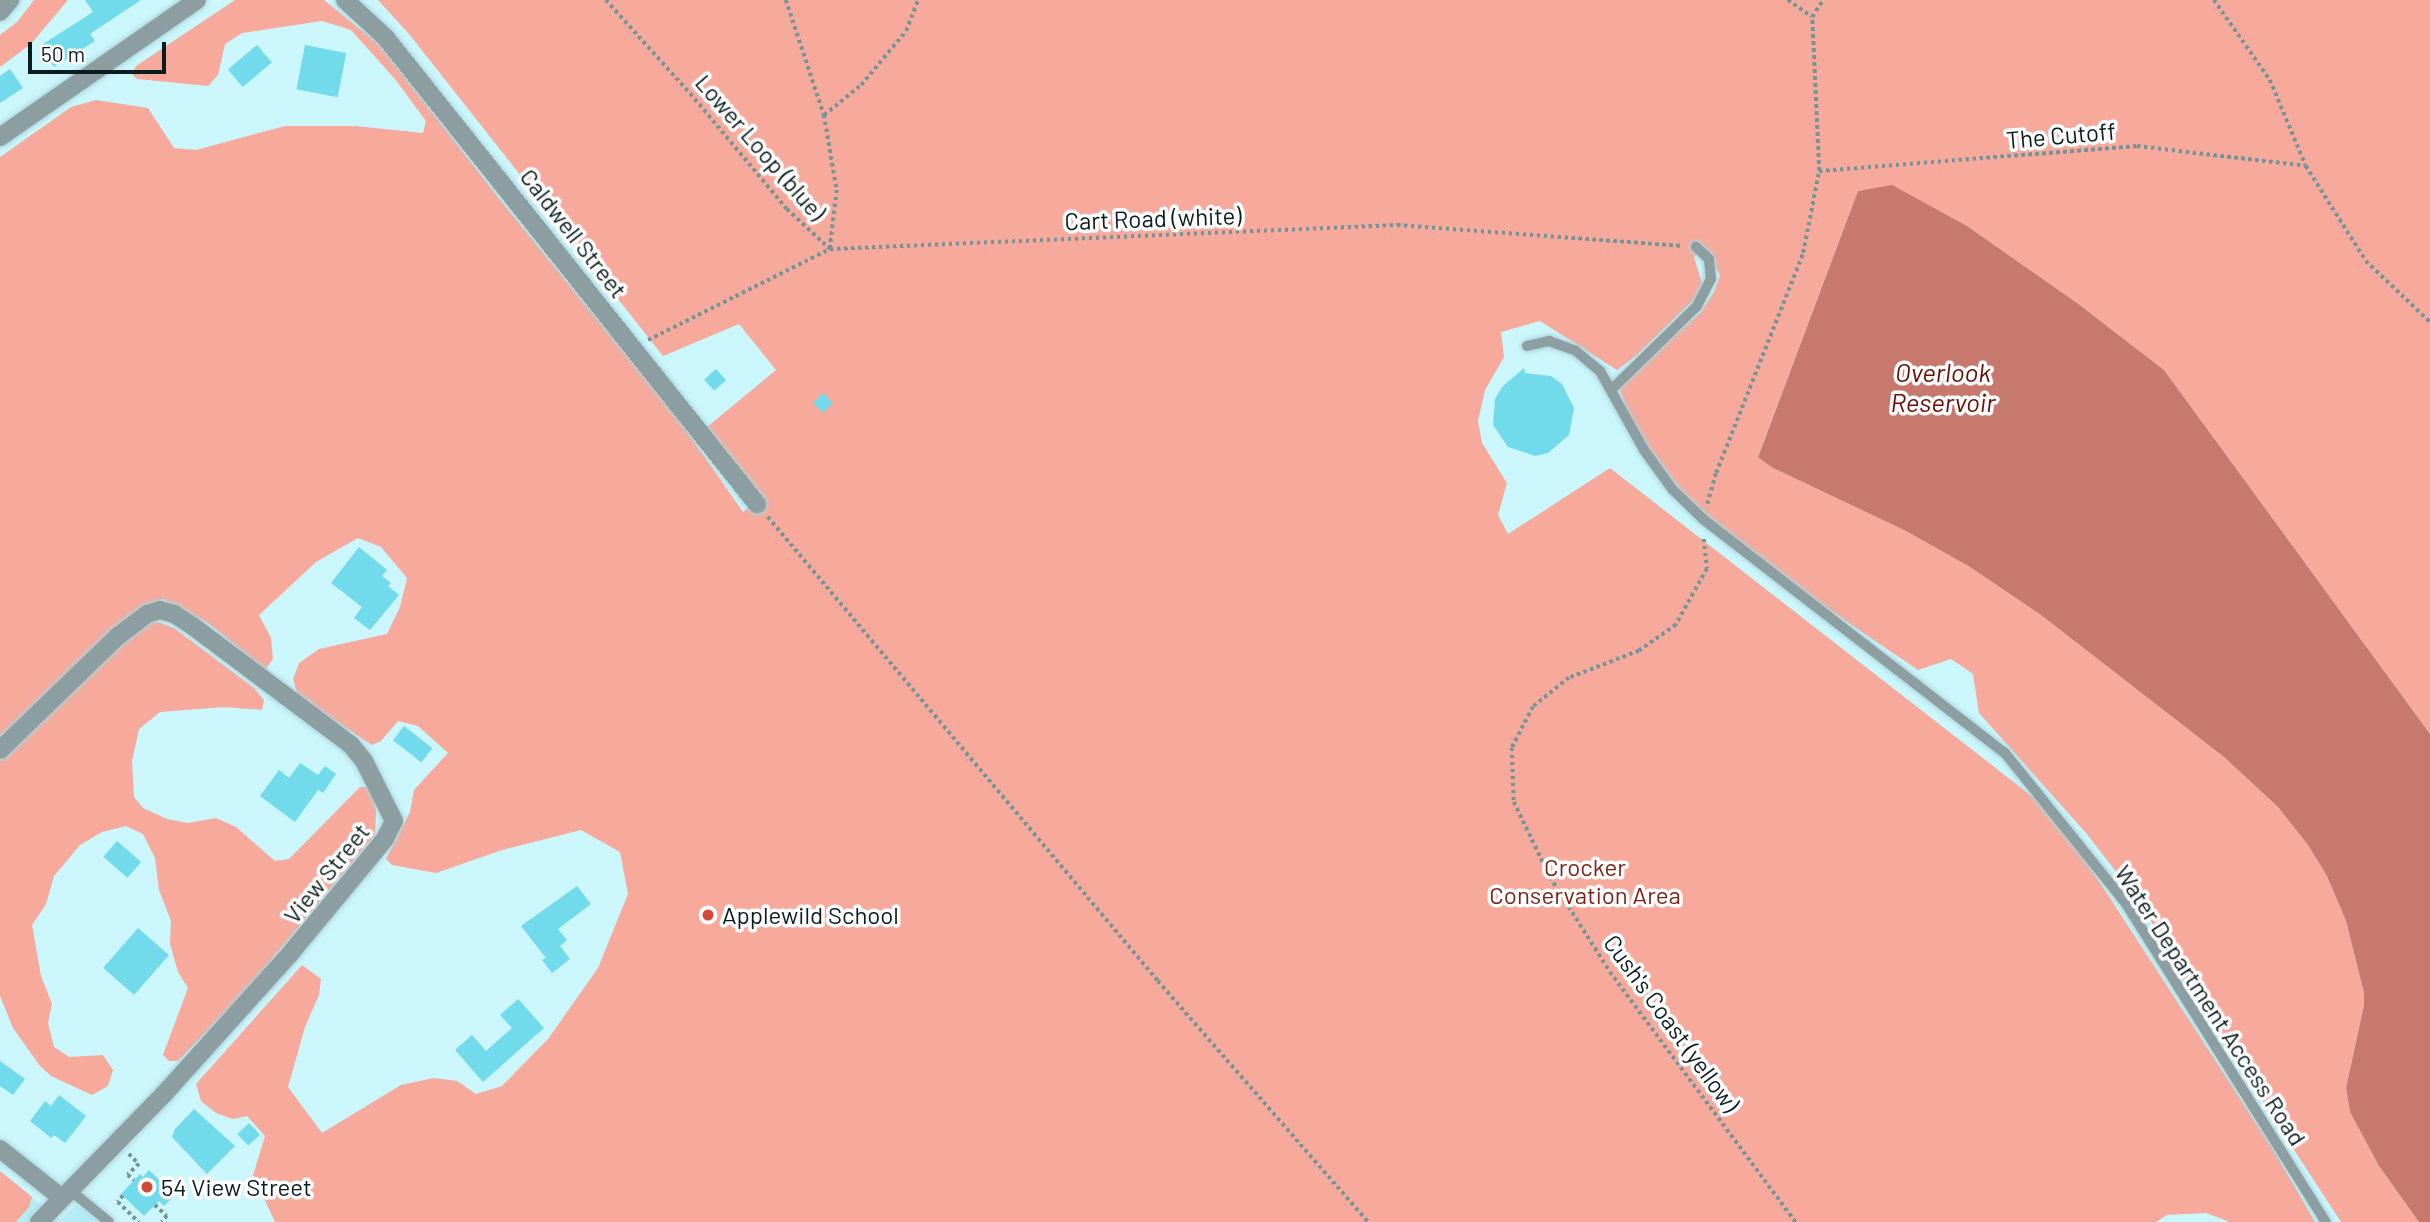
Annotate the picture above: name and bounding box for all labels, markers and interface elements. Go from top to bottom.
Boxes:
scale bar [32,28,170,72]
text: 50 m [41,41,85,66]
street label: Lower Loop (blue) [690,68,832,226]
street label: The Cutoff [2005,116,2117,154]
street label: Caldwell Street [515,163,633,303]
street label: Cart Road (white) [1064,201,1242,235]
water label: Overlook Reservoir [1891,356,1995,418]
street label: View Street [277,817,375,929]
park label: Crocker Conservation Area [1489,853,1681,909]
street label: Water Department Access Road [2109,859,2313,1151]
place label: Applewild School [722,901,899,929]
marker: Applewild School [700,907,716,923]
street label: Cush's Coast (yellow) [1598,929,1746,1117]
place label: 54 View Street [161,1173,312,1201]
marker: 54 View Street [139,1179,155,1195]

